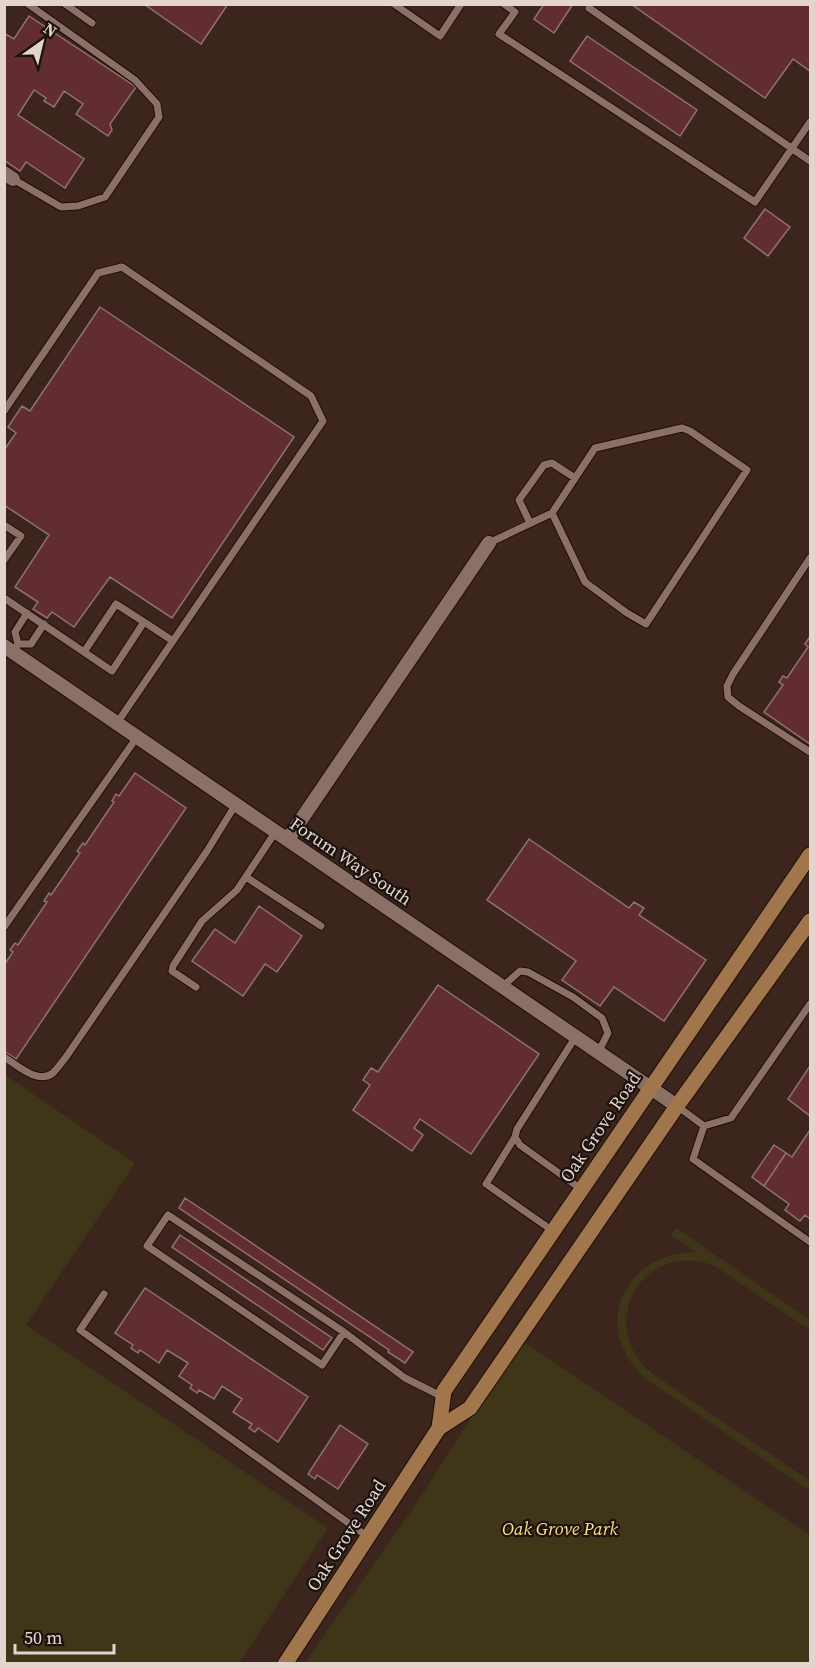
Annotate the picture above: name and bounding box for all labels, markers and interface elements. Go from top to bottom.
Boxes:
north arrow [12,12,72,72]
text: N [39,17,62,42]
street label: Forum Way South [285,811,417,911]
street label: Oak Grove Road [554,1067,646,1187]
street label: Oak Grove Road [301,1474,391,1596]
park label: Oak Grove Park [502,1516,619,1541]
scale bar [15,1617,114,1655]
text: 50 m [24,1625,62,1650]

